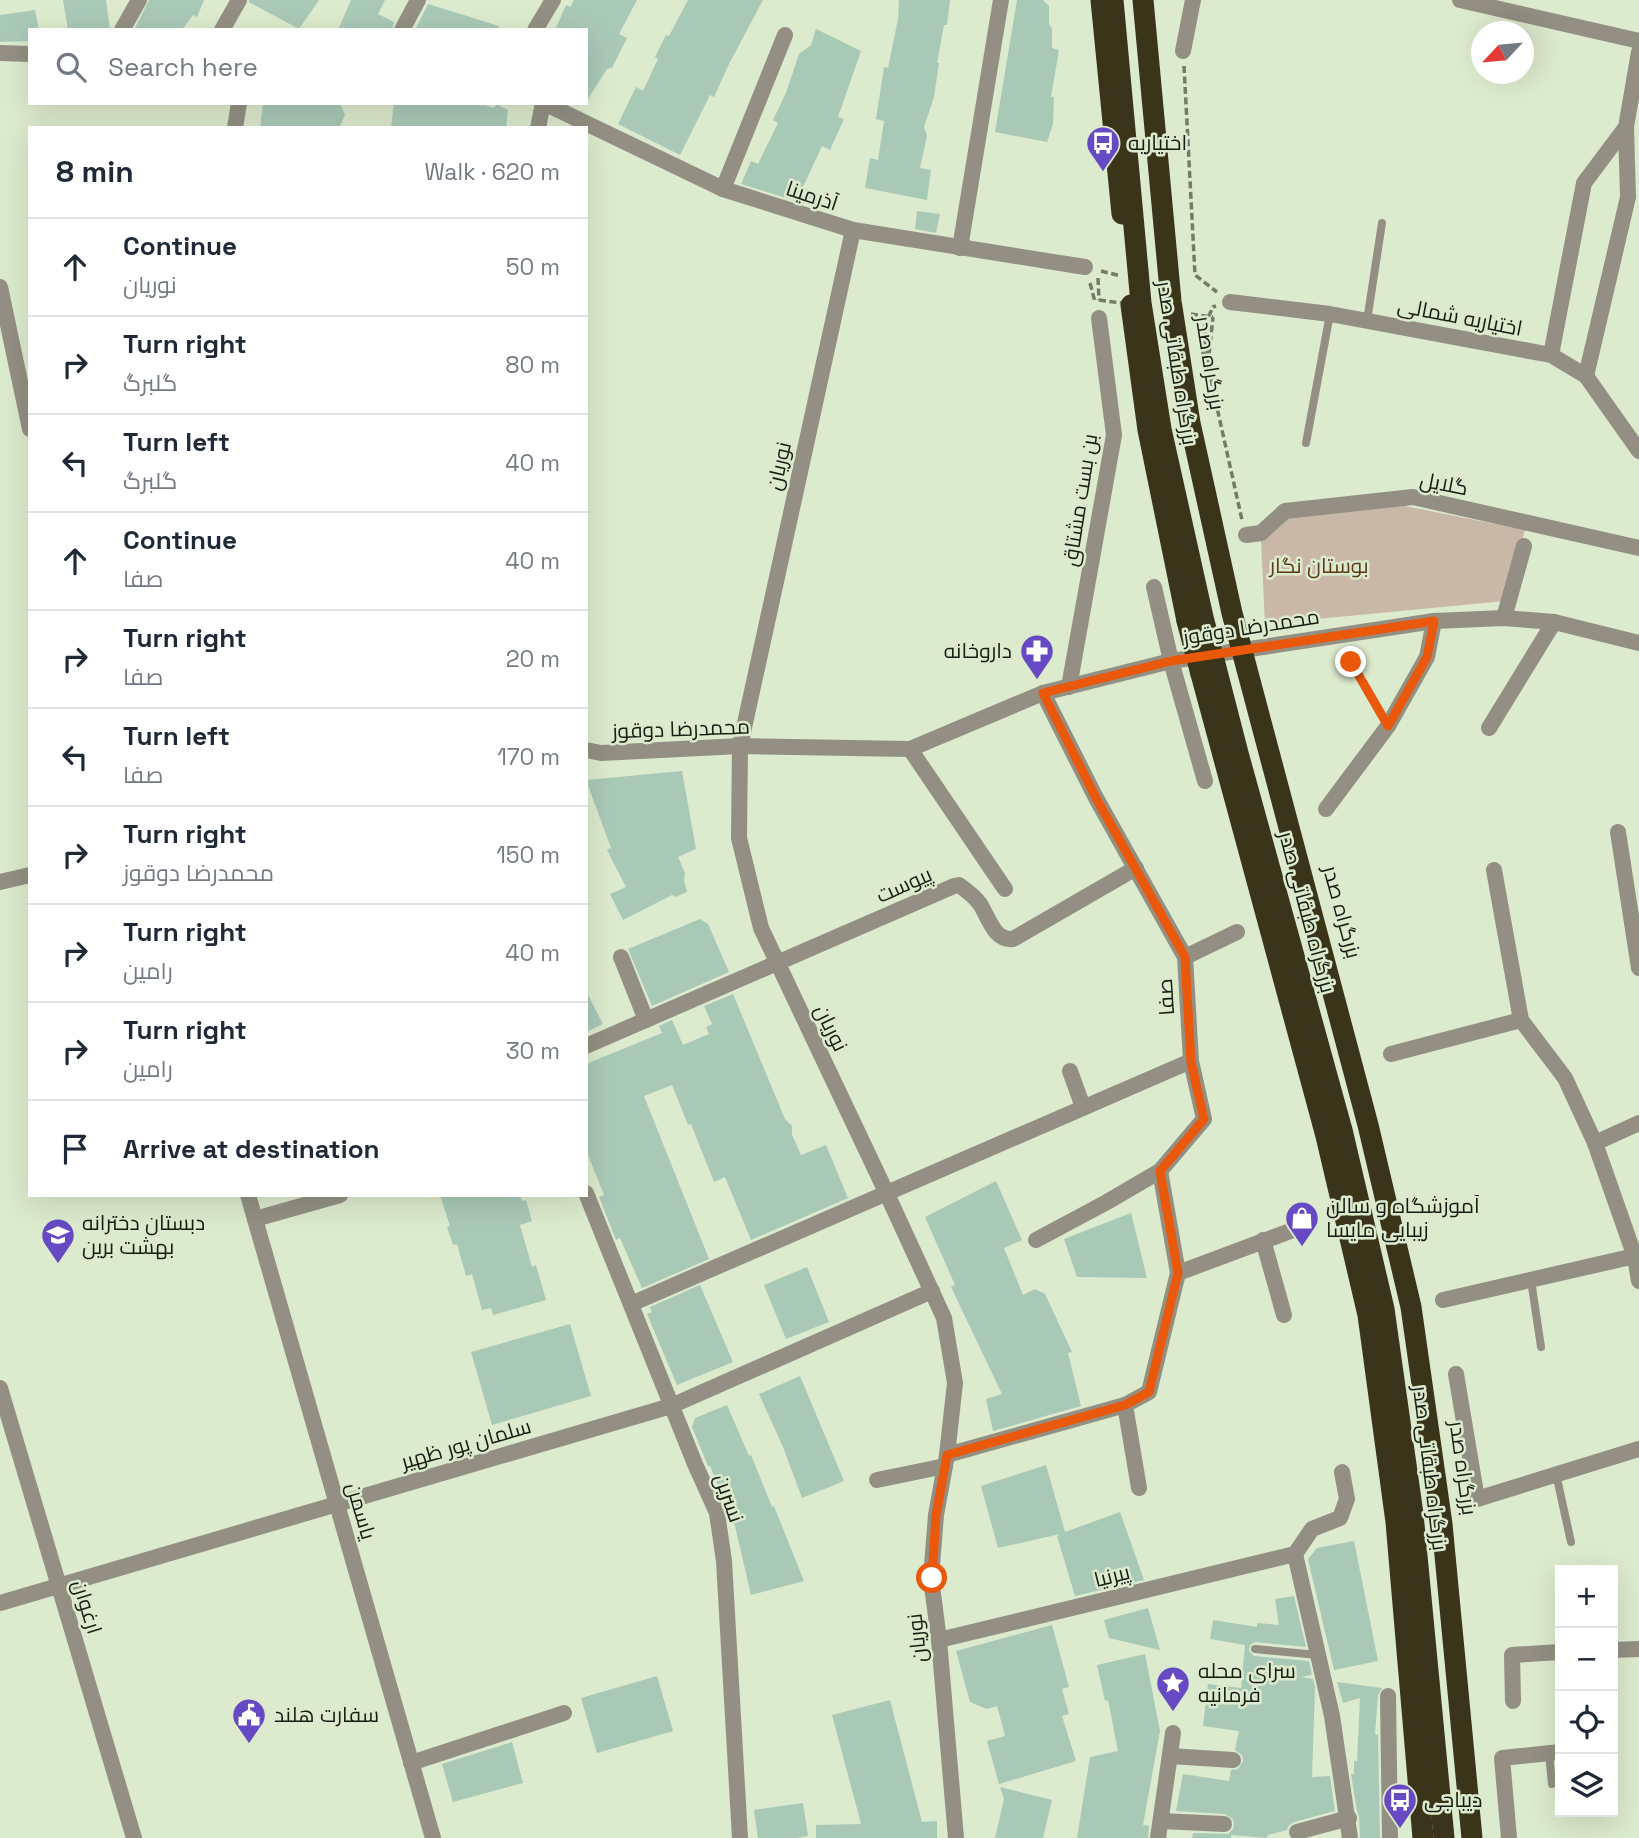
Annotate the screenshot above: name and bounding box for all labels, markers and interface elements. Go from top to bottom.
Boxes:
north arrow [1471,21,1534,84]
search box [28,28,588,105]
icon: search [52,48,90,86]
text: Search here [108,50,258,84]
bus stop icon: اختیاریه [1084,124,1122,173]
place label: اختیاریه [1128,129,1187,156]
text: 8 min [56,152,134,191]
text: Walk · 620 m [424,157,560,187]
street label: آذرمینا [783,174,842,217]
text: Continue [123,229,237,263]
icon: ahead [56,248,94,286]
text: 50 m [506,252,560,282]
text: نوریان [123,270,177,300]
street label: بزرگراه طبقاتی صدر [1151,278,1204,447]
street label: اختیاریه شمالی [1395,291,1525,342]
street label: بزرگراه صدر [1190,313,1231,412]
text: Turn right [123,327,247,361]
icon: right [56,346,94,384]
text: 80 m [505,350,560,380]
text: گلبرگ [123,368,177,398]
text: Turn left [123,425,230,459]
street label: بن بست مشتاق [1056,432,1103,568]
street label: نوریان [760,439,797,493]
icon: left [56,444,94,482]
text: 40 m [505,448,560,478]
text: گلبرگ [123,466,177,496]
street label: گلایل [1418,466,1471,501]
text: Continue [123,523,237,557]
icon: ahead [56,542,94,580]
text: 40 m [505,546,560,576]
park label: بوستان نگار [1268,552,1369,579]
text: صفا [123,564,163,594]
street label: محمدرضا دوقوز [1180,602,1321,651]
text: Turn right [123,621,247,655]
pharmacy icon: داروخانه [1018,632,1056,681]
place label: داروخانه [944,637,1012,664]
icon: right [56,640,94,678]
text: 20 m [506,644,560,674]
route end [1335,646,1366,677]
text: صفا [123,662,163,692]
street label: محمدرضا دوقوز [611,713,750,744]
text: Turn left [123,719,230,753]
icon: left [56,738,94,776]
text: 170 m [497,742,560,772]
text: صفا [123,760,163,790]
text: Turn right [123,817,247,851]
street label: بزرگراه طبقاتی صدر [1273,827,1342,996]
icon: right [56,836,94,874]
text: 150 m [496,840,560,870]
text: محمدرضا دوقوز [123,858,274,888]
street label: پیوست [872,860,937,910]
street label: بزرگراه صدر [1317,861,1368,961]
text: Turn right [123,915,247,949]
icon: right [56,934,94,972]
text: 40 m [505,938,560,968]
text: رامین [123,956,173,986]
street label: صفا [1151,978,1180,1016]
street label: نوریان [809,1000,854,1056]
text: Turn right [123,1013,247,1047]
icon: right [56,1032,94,1070]
text: 30 m [506,1036,560,1066]
text: رامین [123,1054,173,1084]
icon: arrive [56,1130,94,1168]
text: Arrive at destination [123,1132,380,1166]
place label: آموزشگاه و سالن زیبایی مایسا [1326,1192,1480,1243]
shop icon: آموزشگاه و سالن زیبایی مایسا [1283,1199,1321,1248]
place label: دبستان دخترانه بهشت برین [82,1209,205,1260]
school or university icon: دبستان دخترانه بهشت برین [39,1216,77,1265]
street label: بزرگراه طبقاتی صدر [1407,1383,1454,1552]
street label: سلمان پور ظهیر [397,1412,534,1476]
street label: بزرگراه صدر [1443,1418,1483,1517]
street label: نسرین [709,1470,750,1526]
street label: یاسمن [341,1479,383,1543]
street label: پیرنیا [1091,1558,1133,1594]
route start [916,1562,947,1593]
map controls [1555,1565,1618,1817]
button: + [1555,1565,1618,1628]
street label: ارغوان [66,1576,108,1637]
street label: نوریان [901,1612,932,1664]
button: − [1555,1628,1618,1691]
place label: سرای محله فرمانیه [1198,1657,1296,1708]
place icon: سرای محله فرمانیه [1154,1664,1192,1713]
button: locate [1555,1691,1618,1754]
public building icon: سفارت هلند [230,1696,268,1745]
place label: سفارت هلند [274,1701,379,1728]
button: layers [1555,1754,1618,1817]
bus stop icon: دیباجی [1381,1781,1419,1830]
place label: دیباجی [1424,1786,1482,1813]

